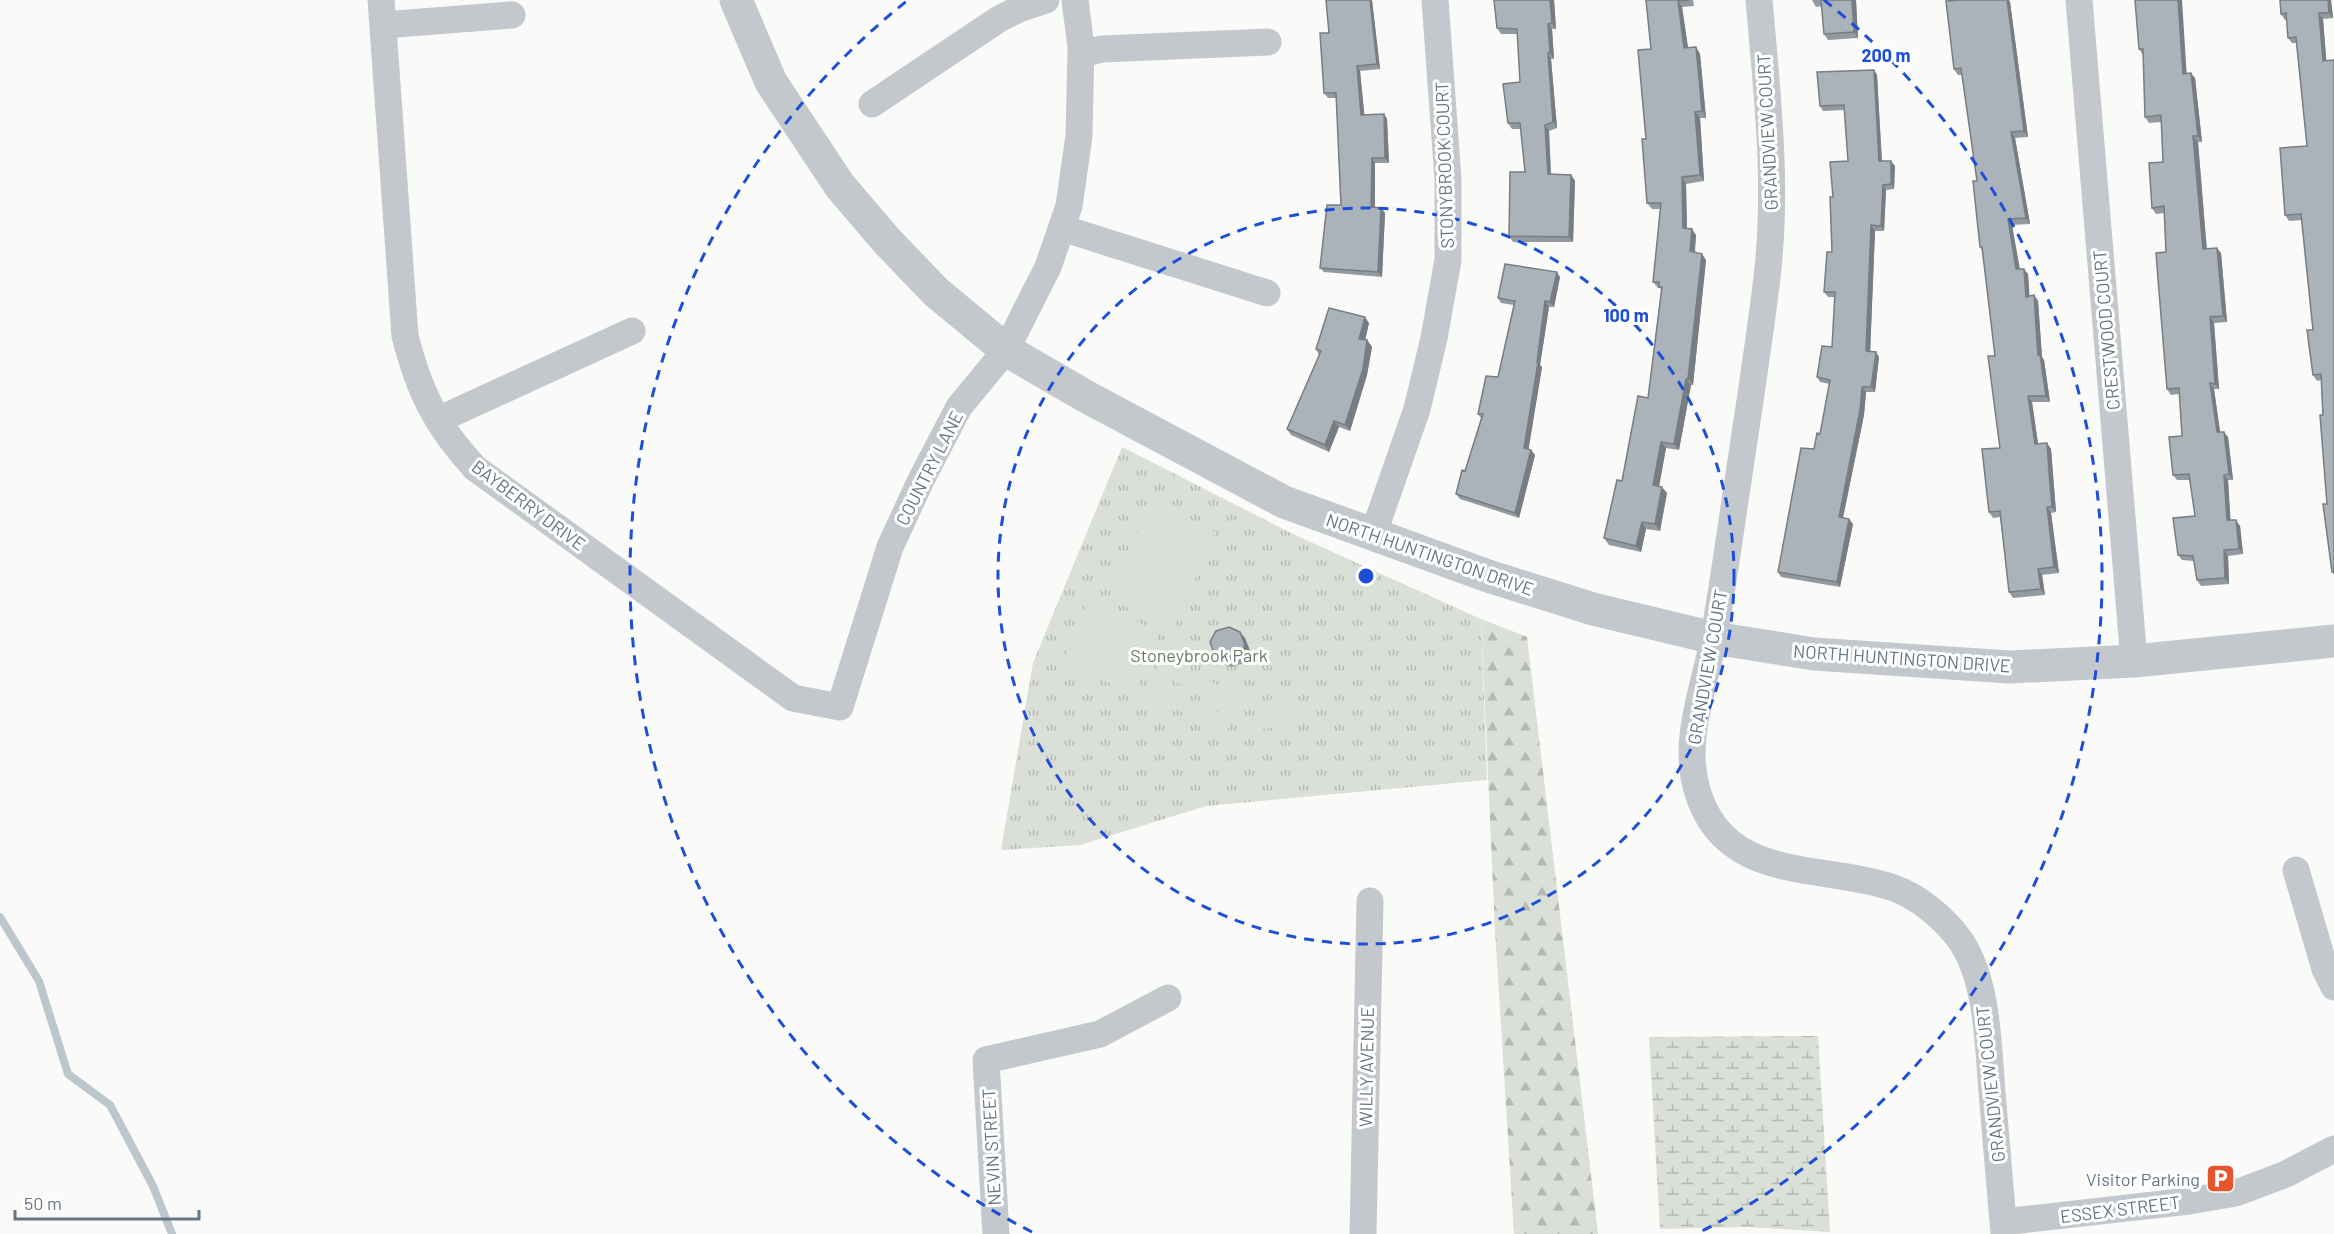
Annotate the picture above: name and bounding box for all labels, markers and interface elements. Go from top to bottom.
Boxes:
text: 200 m [1861,44,1911,66]
street label: GRANDVIEW COURT [1752,53,1782,211]
street label: STONYBROOK COURT [1430,81,1458,249]
street label: CRESTWOOD COURT [2088,249,2124,411]
text: 100 m [1603,304,1649,326]
street label: COUNTRY LANE [891,407,967,529]
street label: BAYBERRY DRIVE [468,455,590,555]
street label: NORTH HUNTINGTON DRIVE [1323,508,1537,600]
centre of rings [1356,566,1376,586]
street label: GRANDVIEW COURT [1683,588,1731,746]
street label: NORTH HUNTINGTON DRIVE [1793,639,2011,677]
park label: Stoneybrook Park [1130,644,1268,666]
street label: GRANDVIEW COURT [1971,1005,2009,1163]
street label: WILLY AVENUE [1354,1007,1378,1127]
street label: NEVIN STREET [977,1088,1005,1206]
parking icon: Visitor Parking [2205,1163,2237,1195]
place label: Visitor Parking [2086,1168,2200,1190]
scale bar [15,1183,200,1221]
street label: ESSEX STREET [2059,1191,2181,1227]
text: 50 m [24,1192,62,1214]

